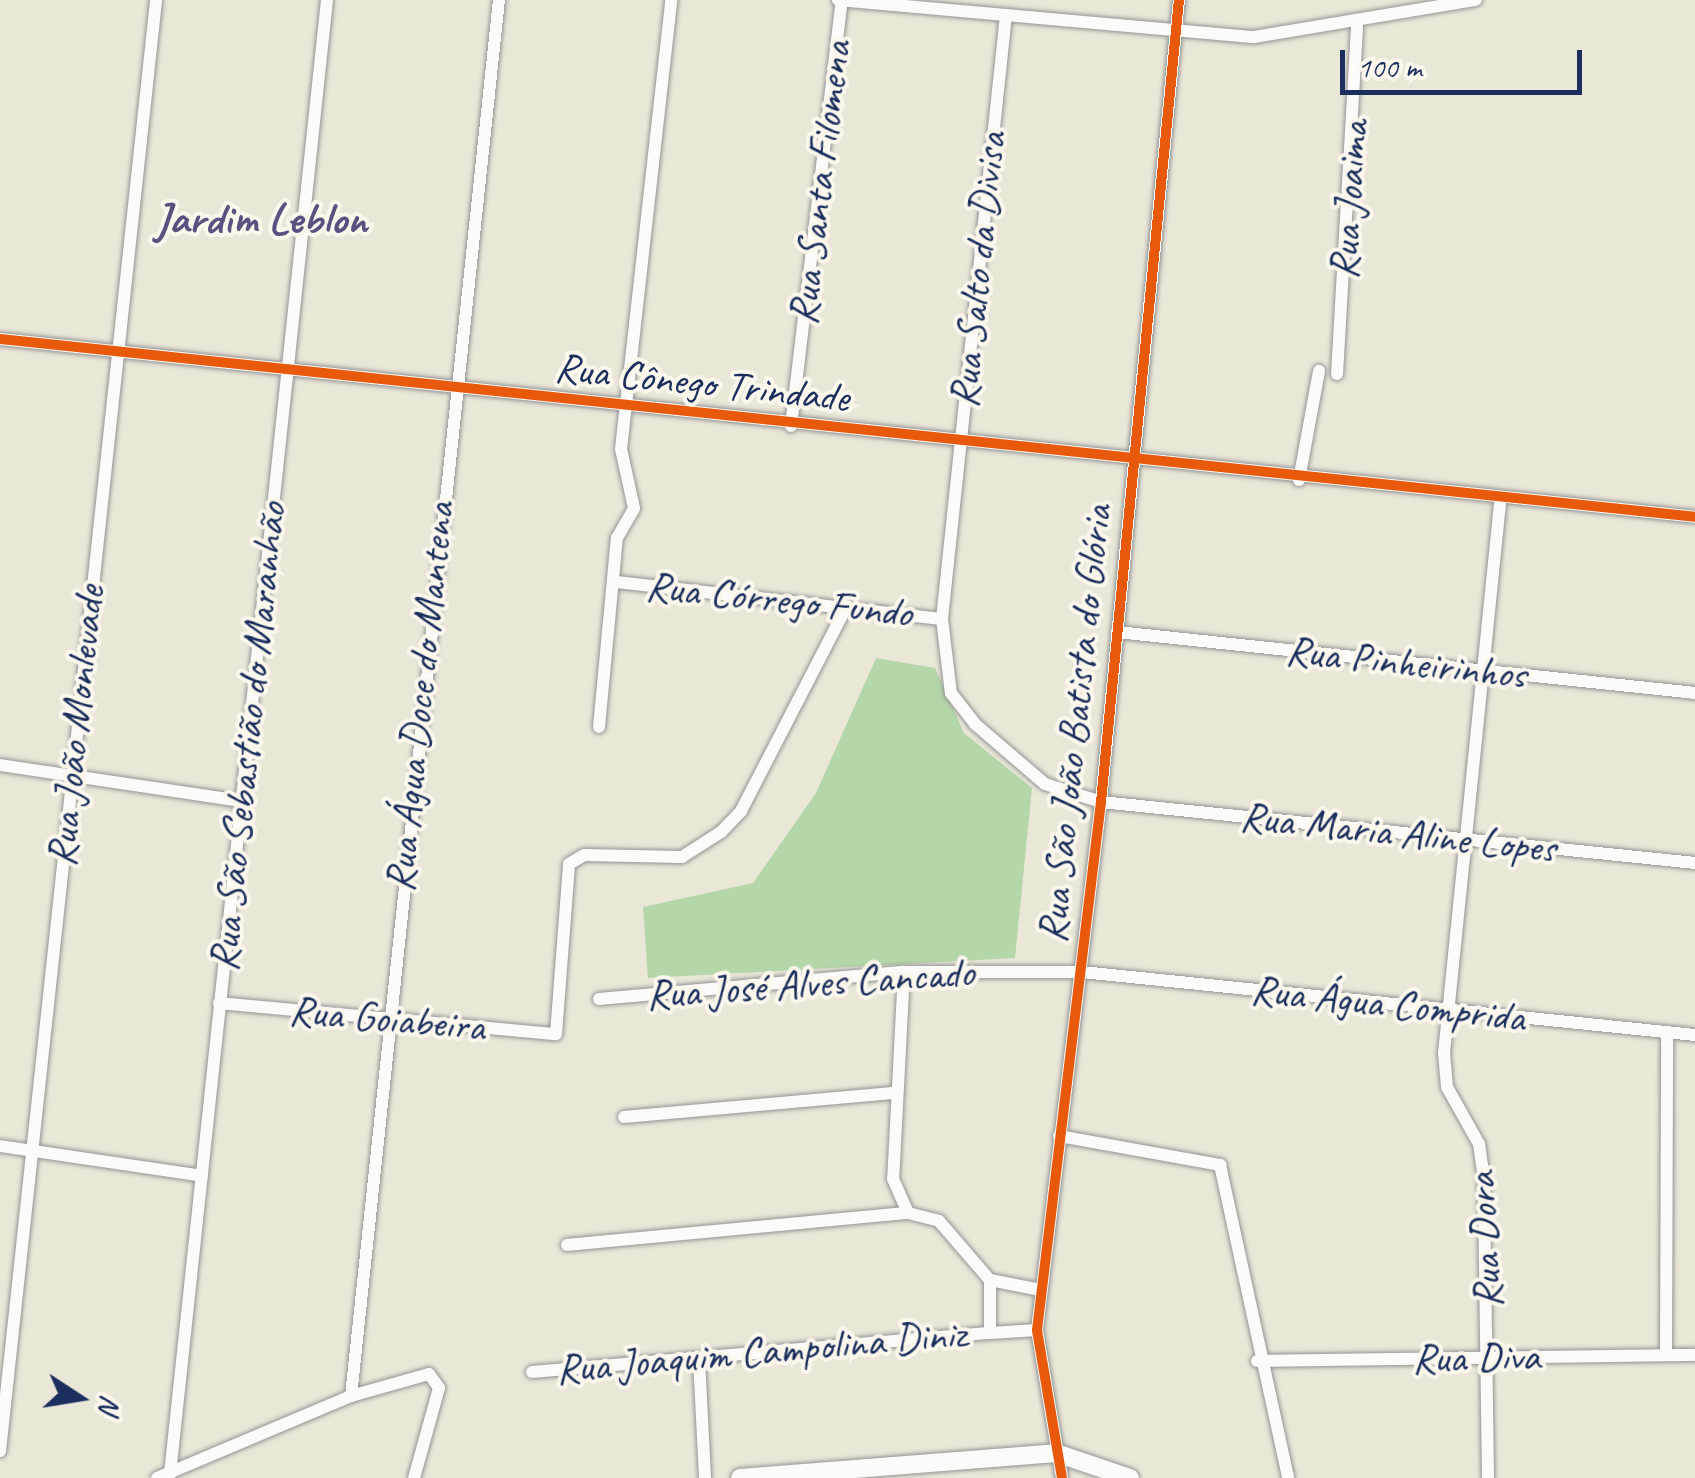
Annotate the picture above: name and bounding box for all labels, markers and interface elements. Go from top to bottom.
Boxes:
scale bar [1345,30,1588,92]
street label: Rua Santa Filomena [777,37,863,329]
text: 100 m [1357,48,1422,86]
street label: Rua Joaima [1318,120,1380,280]
street label: Rua Salto da Divisa [938,128,1018,412]
district label: Jardim Leblon [155,192,367,246]
street label: Rua Cônego Trindade [554,343,850,423]
street label: Rua Água Doce do Mantena [374,499,466,895]
street label: Rua São Sebastião do Maranhão [198,501,298,973]
street label: Rua São João Batista do Glória [1027,503,1123,945]
street label: Rua Córrego Fundo [644,561,914,639]
street label: Rua João Monlevade [36,584,116,868]
street label: Rua Pinheirinhos [1283,625,1529,701]
street label: Rua Maria Aline Lopes [1237,791,1559,875]
street label: Rua José Alves Cancado [644,947,976,1021]
street label: Rua Água Comprida [1250,965,1526,1043]
street label: Rua Goiabeira [287,985,487,1053]
street label: Rua Dora [1456,1171,1514,1309]
street label: Rua Joaquim Campolina Diniz [554,1309,968,1395]
street label: Rua Diva [1412,1332,1540,1384]
north arrow [30,1348,130,1448]
text: N [91,1392,129,1416]

